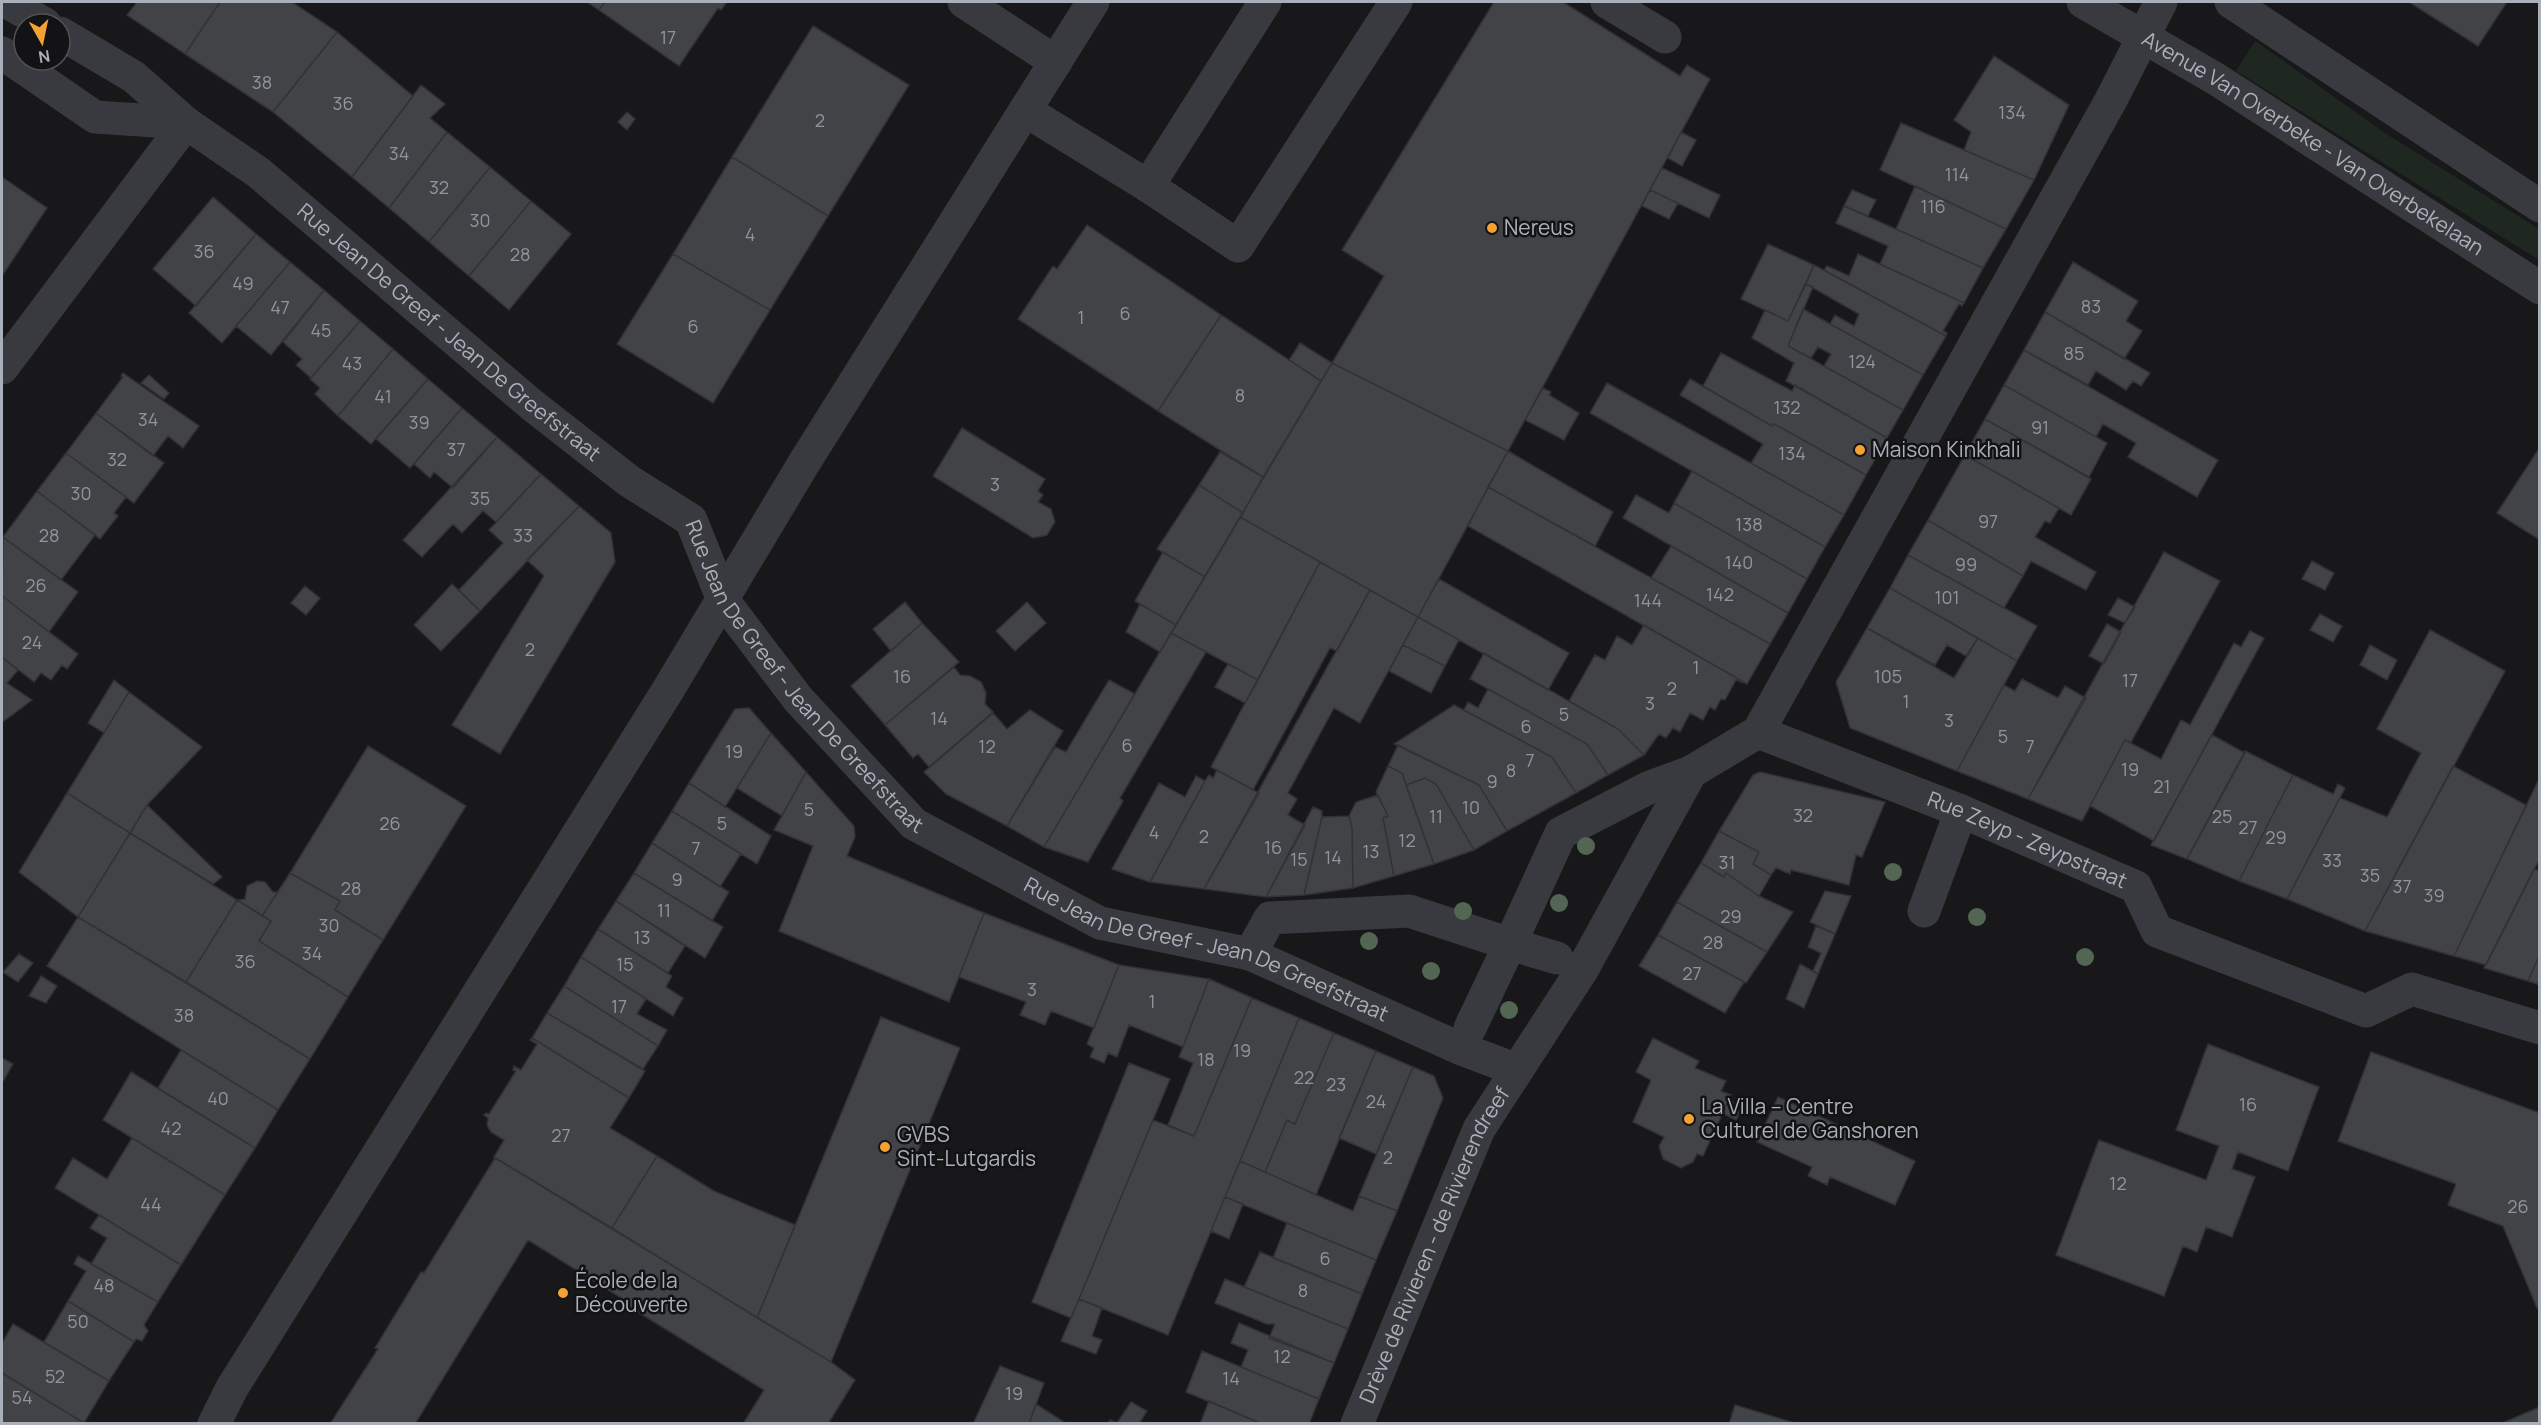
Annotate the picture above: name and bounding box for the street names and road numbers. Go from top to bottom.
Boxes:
street label: Avenue Van Overbeke - Van Overbekelaan [2137,24,2490,261]
street label: Rue Jean De Greef - Jean De Greefstraat [292,197,607,467]
street label: Rue Jean De Greef - Jean De Greefstraat [679,516,928,839]
street label: Rue Zeyp - Zeypstraat [1923,784,2132,894]
street label: Rue Jean De Greef - Jean De Greefstraat [1020,870,1393,1028]
street label: Drève de Rivieren - de Rivierendreef [1352,1081,1516,1407]

